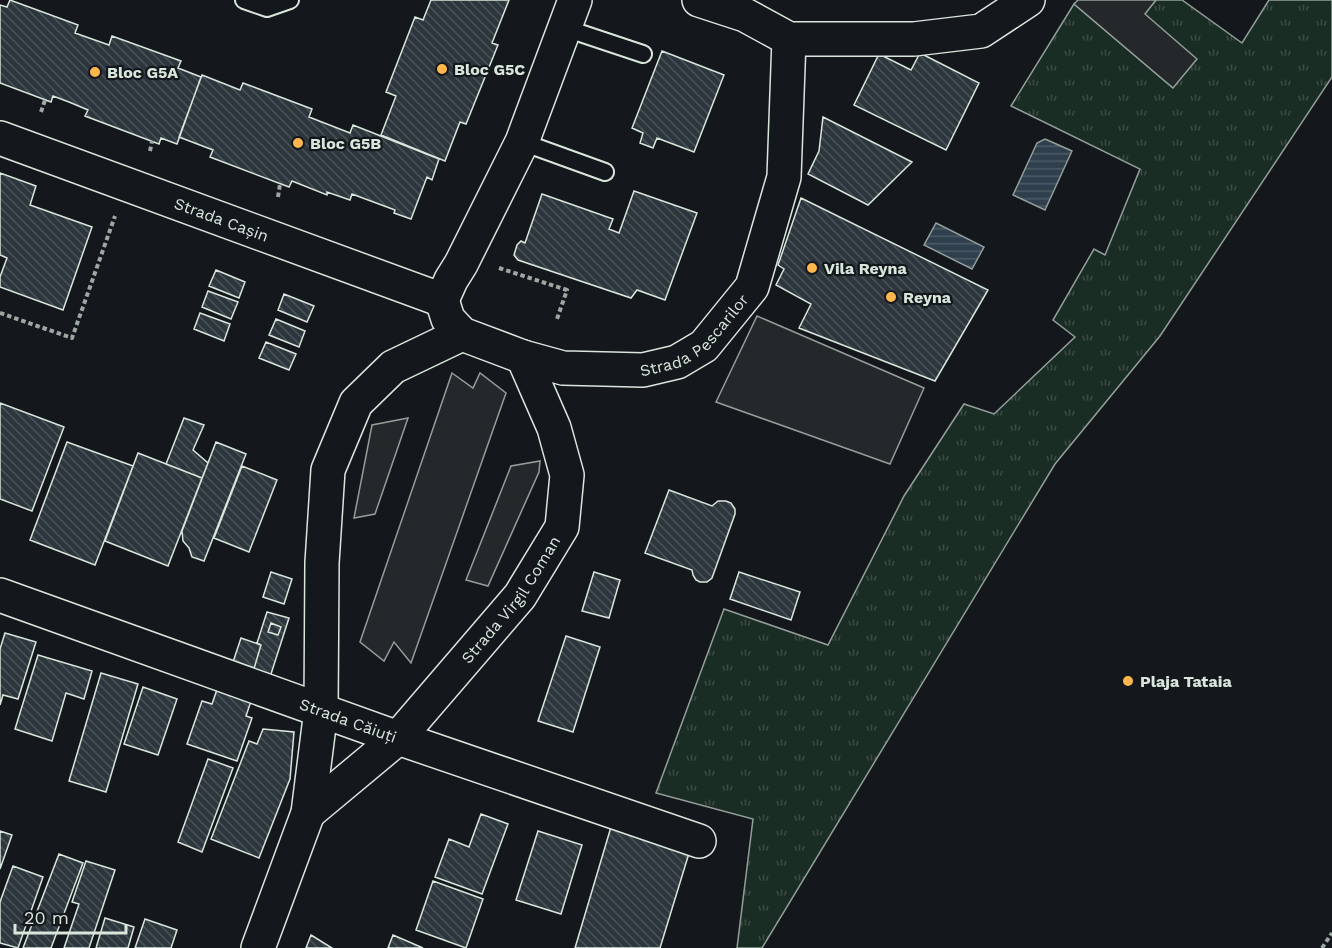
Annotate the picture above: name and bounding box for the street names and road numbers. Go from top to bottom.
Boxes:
street label: Strada Cașin [172,193,271,245]
street label: Strada Pescarilor [638,290,752,380]
street label: Strada Virgil Coman [457,532,564,667]
street label: Strada Căiuți [297,694,399,746]

